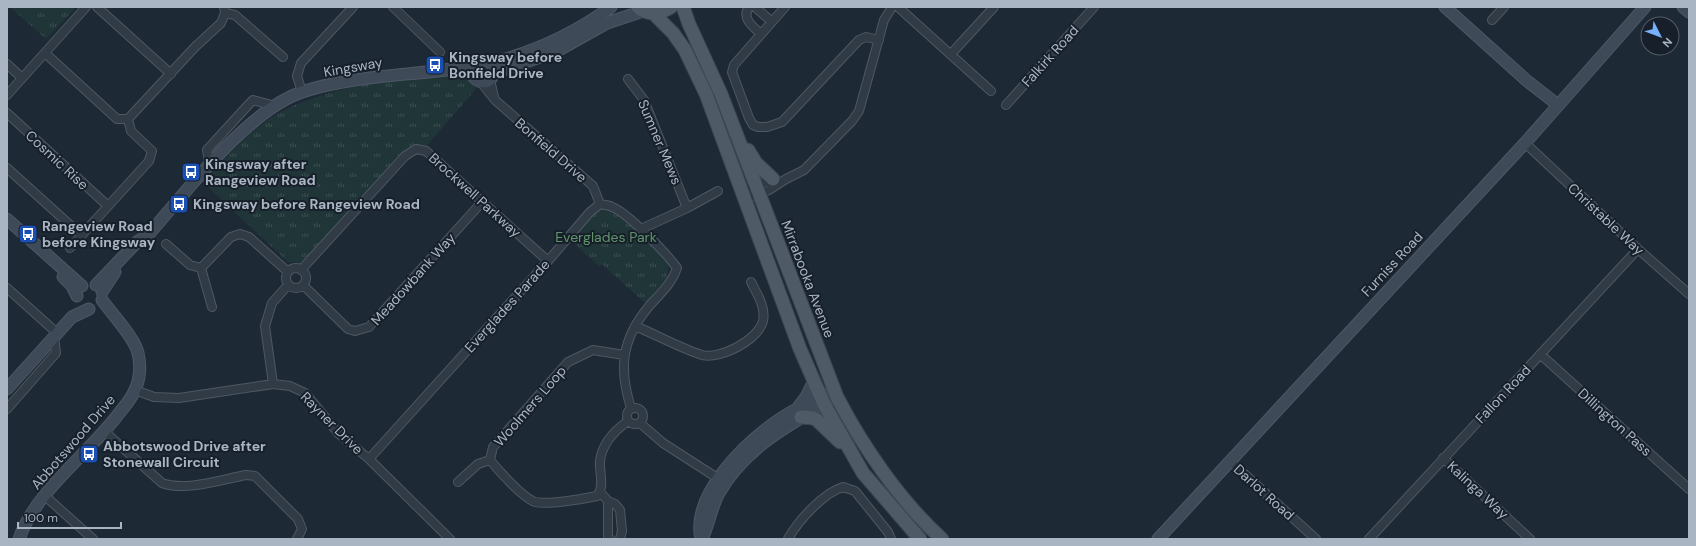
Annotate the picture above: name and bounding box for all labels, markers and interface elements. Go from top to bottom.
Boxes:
north arrow [1640,16,1680,56]
street label: Falkirk Road [1018,21,1082,91]
text: N [1660,35,1675,50]
place label: Kingsway before Bonfield Drive [449,48,562,82]
street label: Kingsway [322,53,384,81]
bus stop icon: Kingsway before Bonfield Drive [424,54,446,76]
street label: Sumner Mews [634,97,686,187]
street label: Bonfield Drive [511,114,591,186]
street label: Cosmic Rise [22,126,92,194]
street label: Brockwell Parkway [425,149,525,241]
place label: Kingsway after Rangeview Road [205,155,316,189]
bus stop icon: Kingsway after Rangeview Road [180,161,202,183]
street label: Christable Way [1564,179,1648,259]
bus stop icon: Kingsway before Rangeview Road [168,193,190,215]
place label: Kingsway before Rangeview Road [193,195,420,213]
place label: Rangeview Road before Kingsway [42,217,156,251]
street label: Mirrabooka Avenue [777,218,839,340]
bus stop icon: Rangeview Road before Kingsway [17,223,39,245]
park label: Everglades Park [555,228,657,246]
street label: Furniss Road [1357,228,1427,300]
street label: Meadowbank Way [367,229,459,329]
street label: Everglades Parade [461,256,553,356]
street label: Fallon Road [1471,361,1535,427]
street label: Woolmers Loop [490,362,570,450]
street label: Dillington Pass [1574,384,1656,460]
street label: Rayner Drive [297,388,367,458]
street label: Abbotswood Drive [27,391,119,493]
place label: Abbotswood Drive after Stonewall Circuit [103,437,266,471]
bus stop icon: Abbotswood Drive after Stonewall Circuit [78,443,100,465]
street label: Kalinga Way [1444,457,1513,523]
street label: Darlot Road [1230,460,1298,524]
scale bar [18,504,121,530]
text: 100 m [24,510,58,526]

